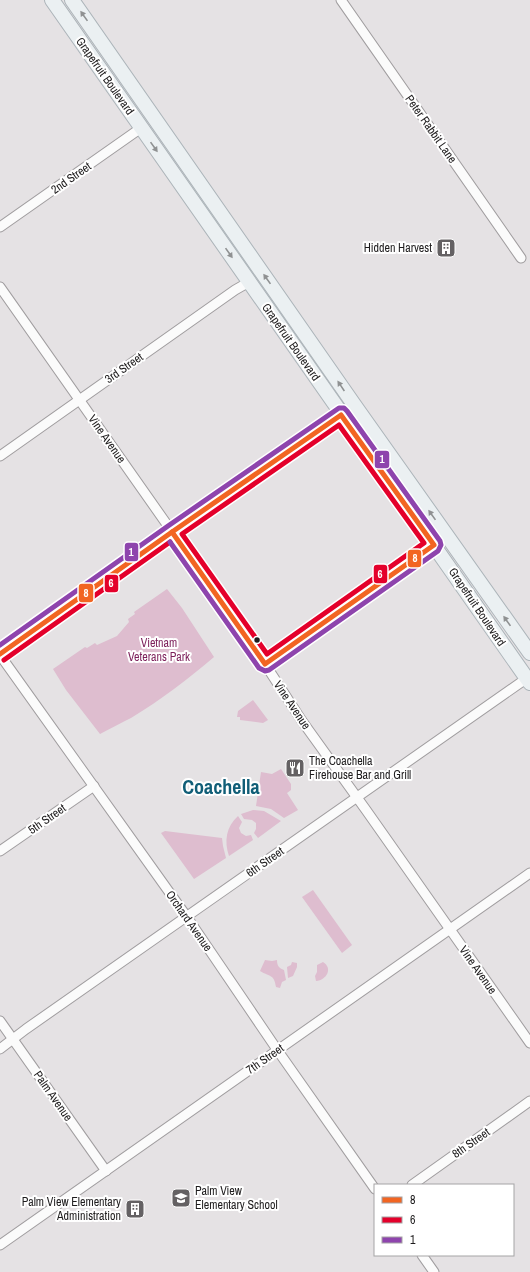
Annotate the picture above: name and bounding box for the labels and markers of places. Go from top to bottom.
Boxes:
building icon: Hidden Harvest [435,237,457,259]
place label: Hidden Harvest [364,240,432,256]
unlabelled marker [252,635,262,645]
place label: The Coachella Firehouse Bar and Grill [309,753,411,783]
restaurant icon: The Coachella Firehouse Bar and Grill [284,757,306,779]
place label: Palm View Elementary School [195,1183,278,1213]
school or university icon: Palm View Elementary School [170,1187,192,1209]
place label: Palm View Elementary Administration [22,1194,121,1224]
building icon: Palm View Elementary Administration [124,1198,146,1220]

